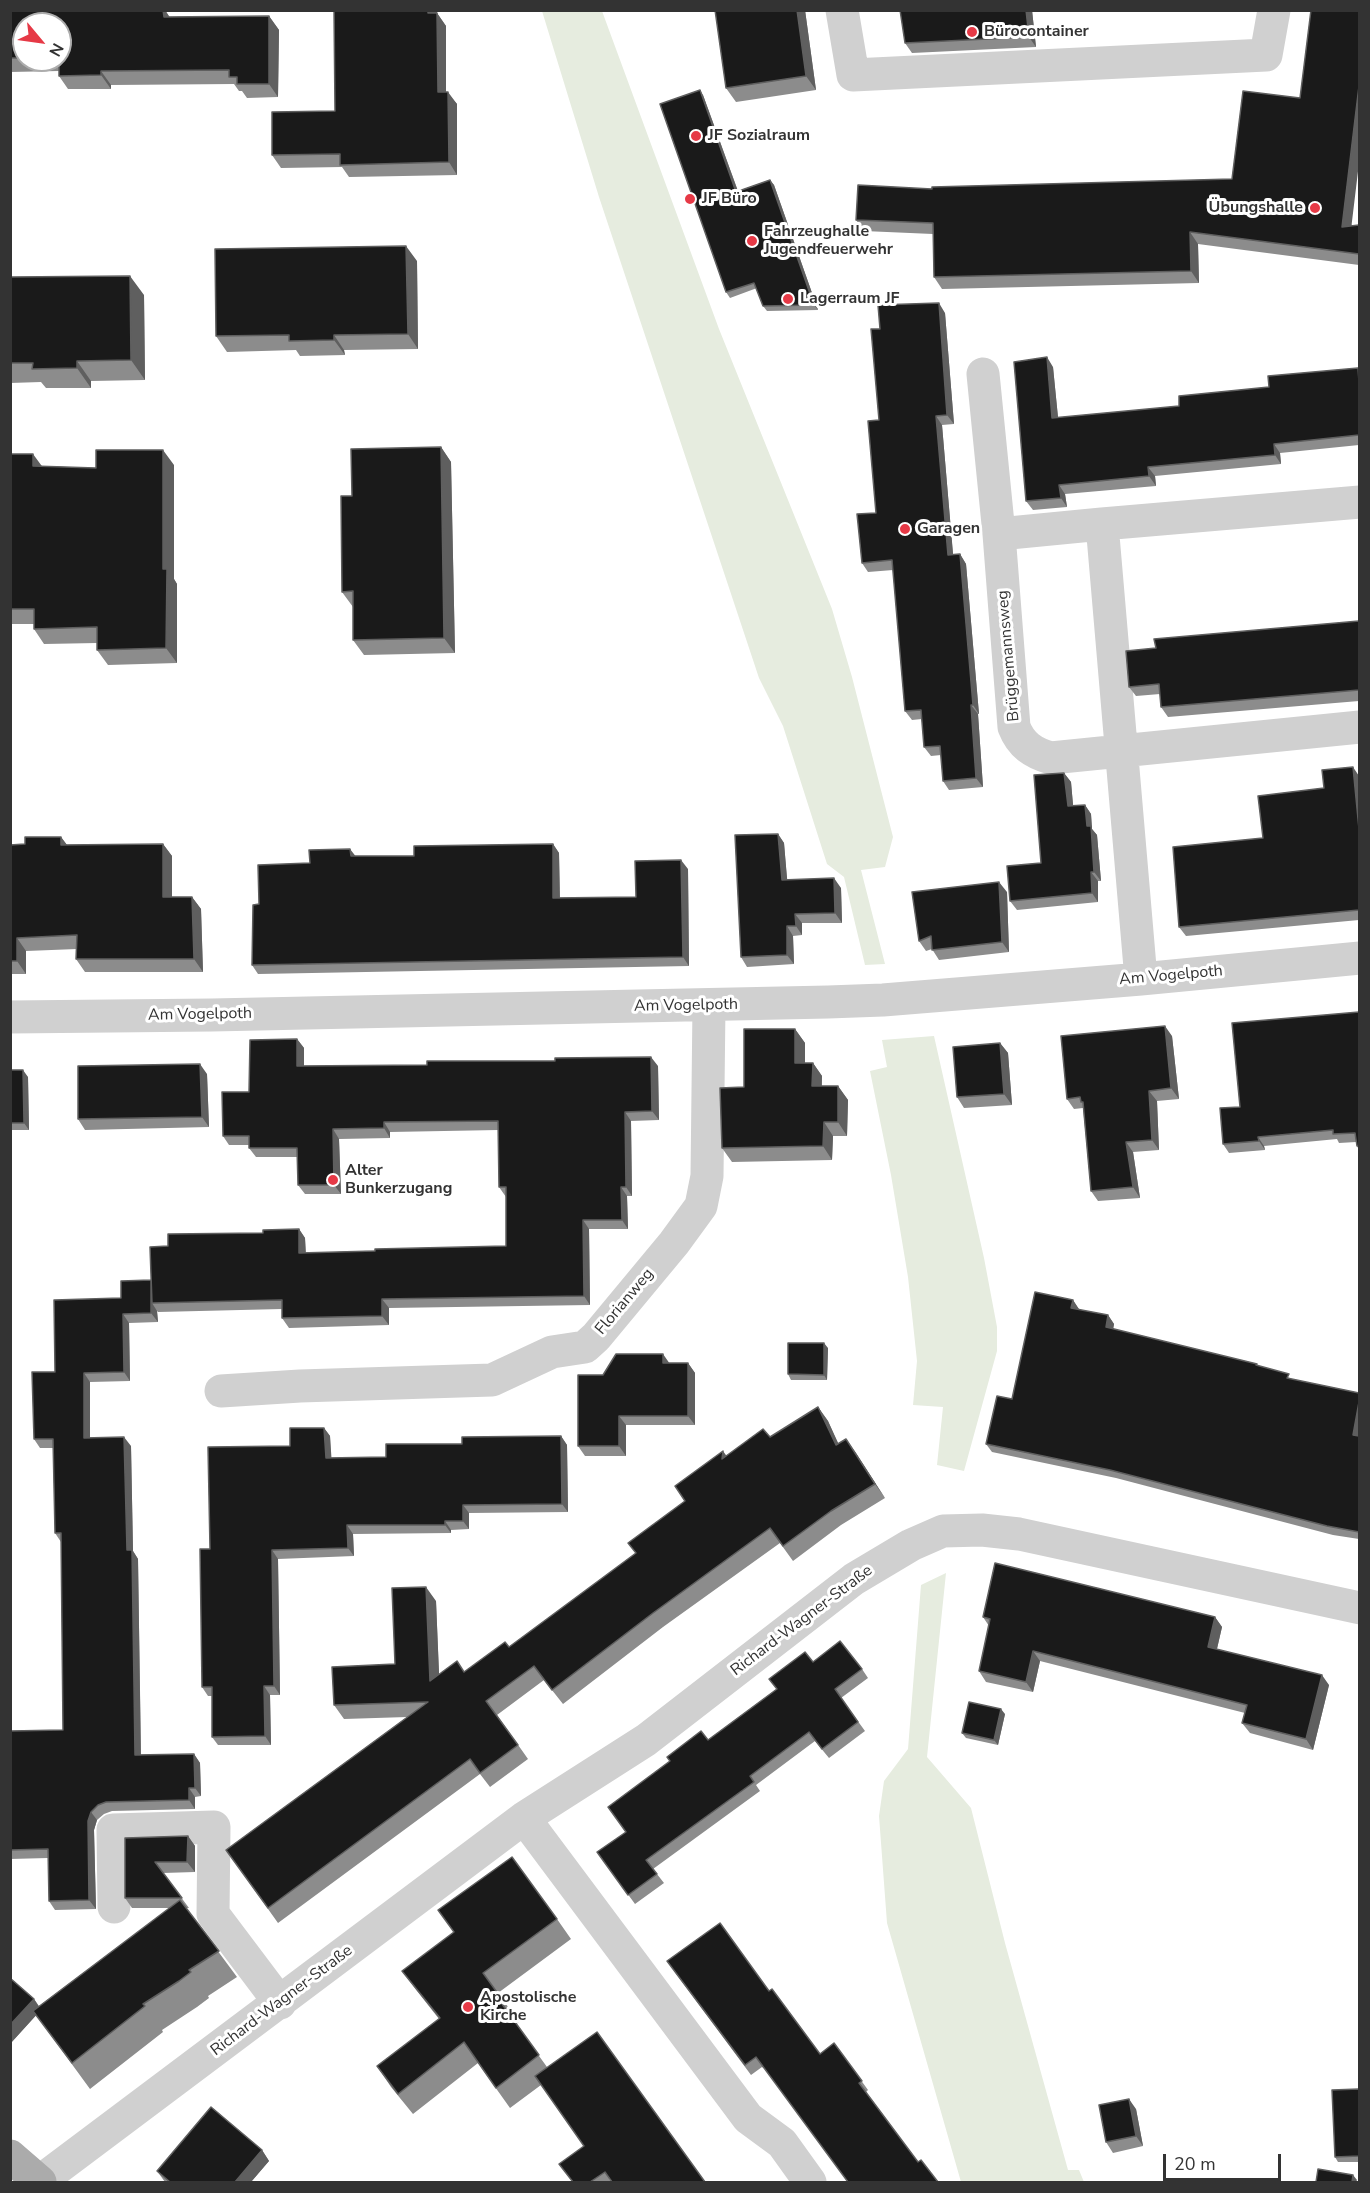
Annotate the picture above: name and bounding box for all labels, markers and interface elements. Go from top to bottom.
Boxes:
north arrow [12,12,72,72]
place label: Bürocontainer [984,22,1089,42]
marker: Bürocontainer [965,25,979,39]
text: N [43,39,69,60]
place label: JF Sozialraum [708,126,810,146]
marker: JF Sozialraum [689,129,703,143]
place label: JF Büro [702,189,757,209]
marker: JF Büro [683,192,697,206]
place label: Übungshalle [1209,198,1303,218]
marker: Übungshalle [1308,201,1322,215]
place label: Fahrzeughalle Jugendfeuerwehr [764,222,893,260]
marker: Fahrzeughalle Jugendfeuerwehr [745,234,759,248]
place label: Lagerraum JF [800,289,900,309]
marker: Lagerraum JF [781,292,795,306]
place label: Garagen [917,519,980,539]
marker: Garagen [898,522,912,536]
street label: Brüggemannsweg [994,589,1024,723]
street label: Am Vogelpoth [1118,962,1224,990]
street label: Am Vogelpoth [634,995,738,1017]
street label: Am Vogelpoth [148,1004,252,1026]
place label: Alter Bunkerzugang [345,1161,452,1199]
marker: Alter Bunkerzugang [326,1173,340,1187]
street label: Florianweg [592,1265,658,1339]
street label: Richard-Wagner-Straße [727,1562,877,1680]
street label: Richard-Wagner-Straße [207,1942,357,2060]
place label: Apostolische Kirche [480,1988,576,2026]
marker: Apostolische Kirche [461,2000,475,2014]
scale bar [1166,2142,1284,2180]
text: 20 m [1174,2152,1216,2176]

